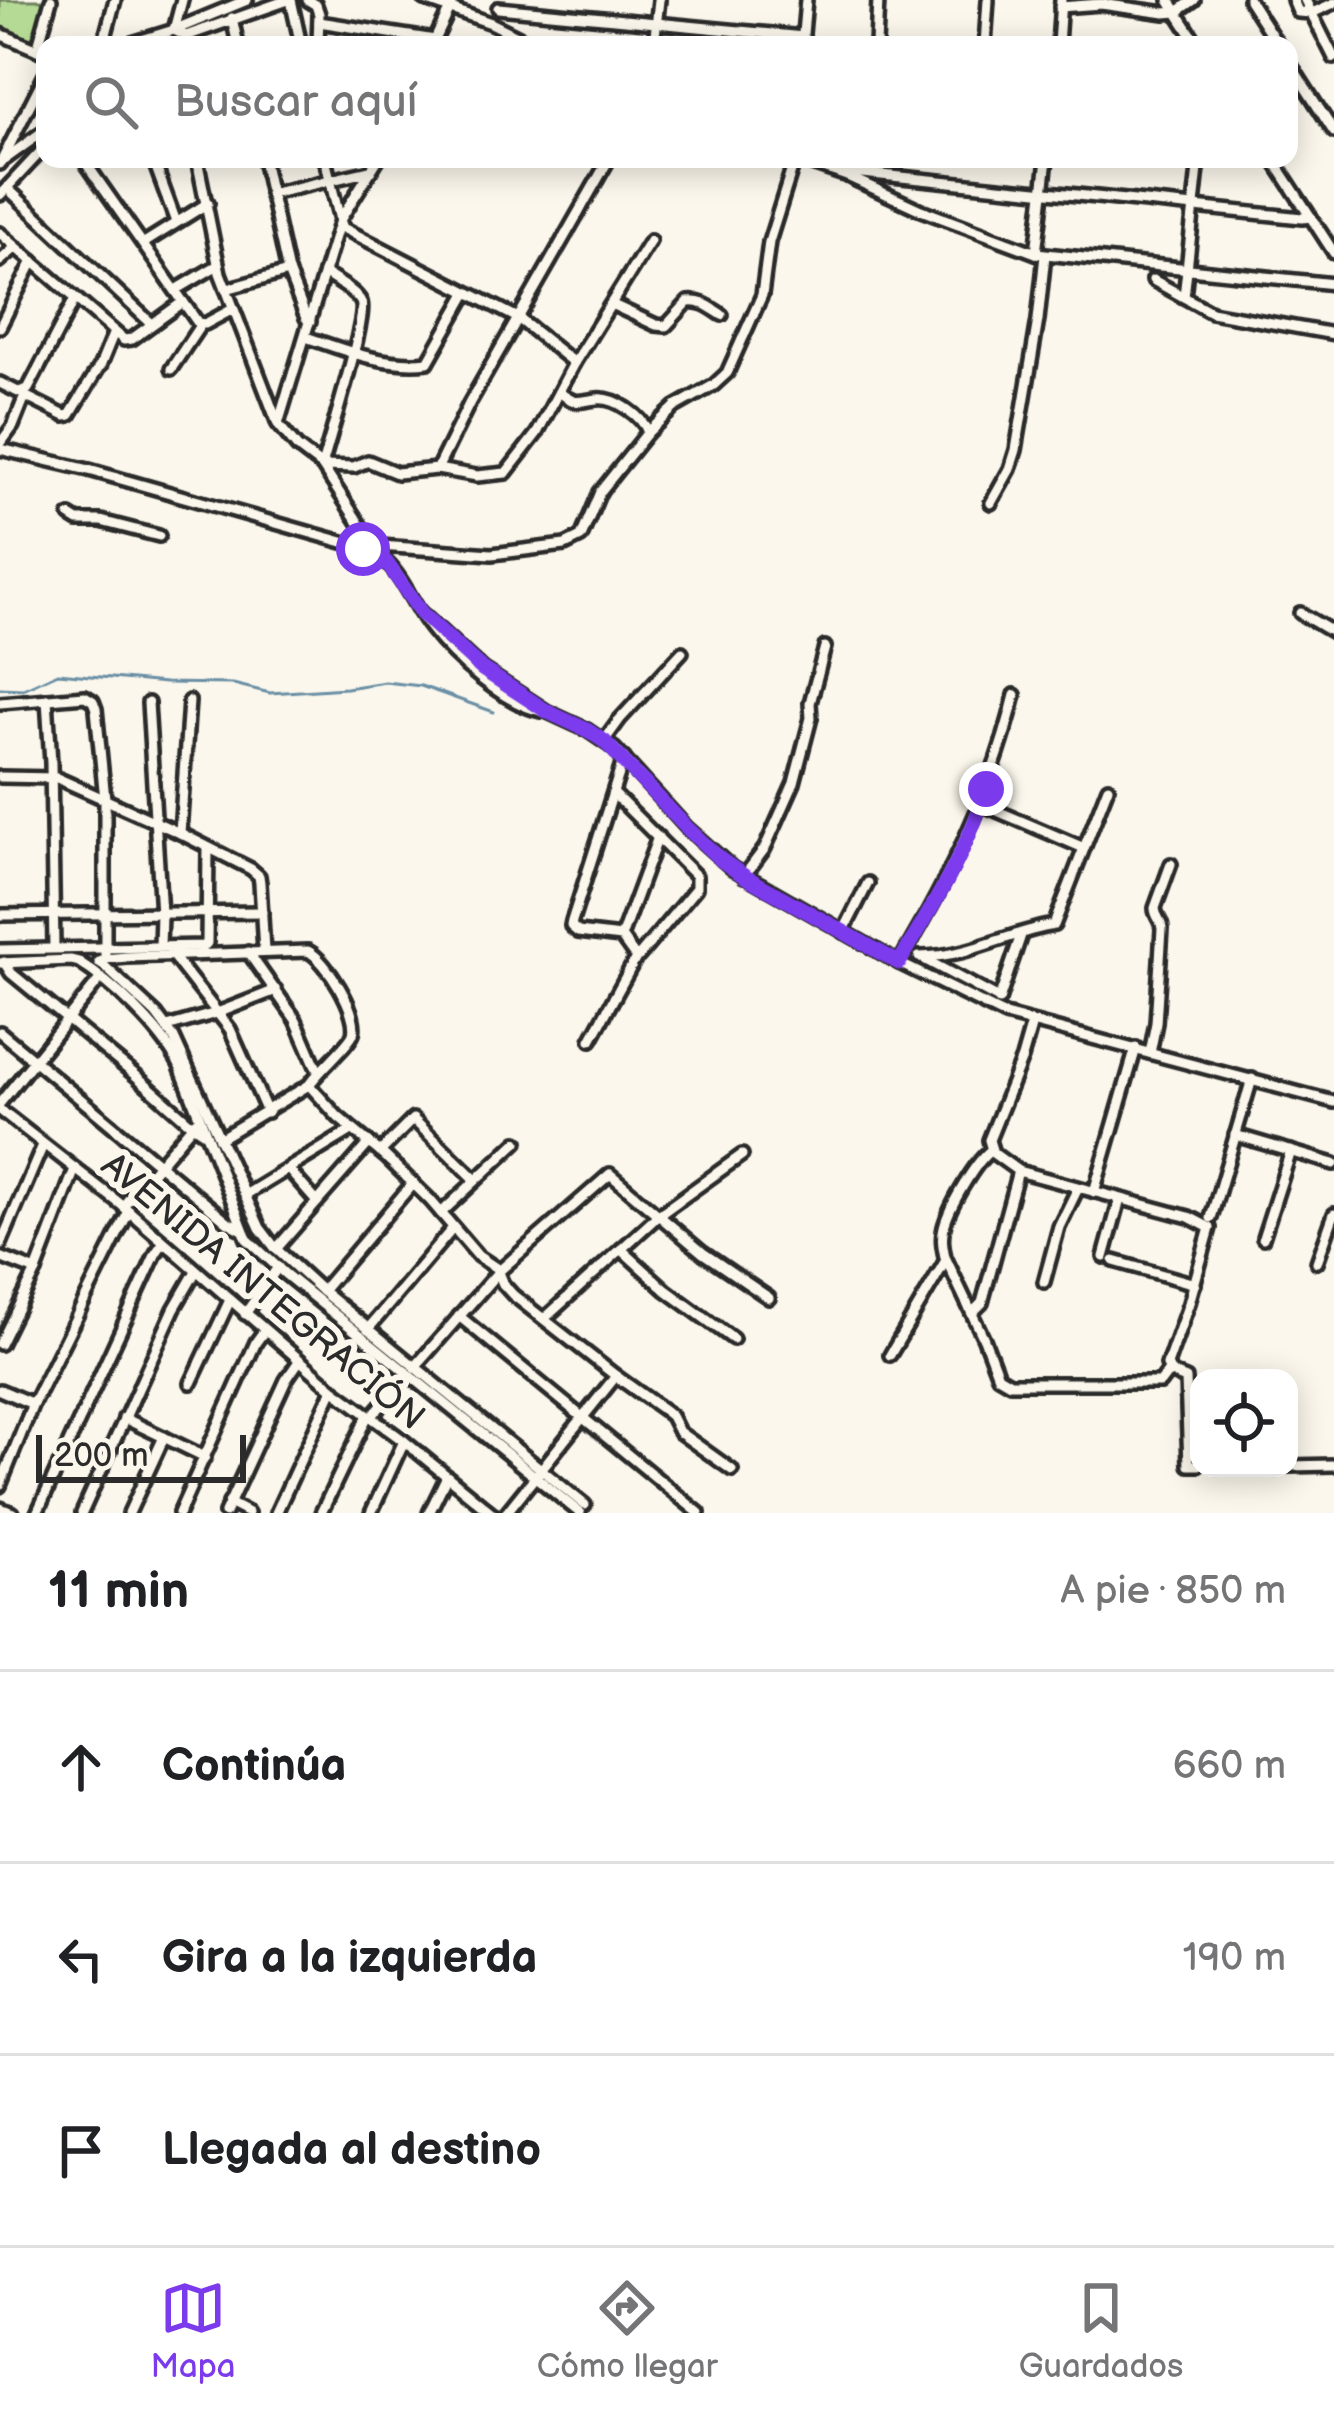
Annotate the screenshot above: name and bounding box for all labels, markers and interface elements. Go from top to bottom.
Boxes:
search box [36,36,1298,168]
icon: search [78,69,144,135]
text: Buscar aquí [174,75,417,130]
route start [336,522,390,576]
route end [959,762,1013,816]
street label: AVENIDA INTEGRACIÓN [92,1143,433,1440]
map controls [1190,1369,1298,1477]
button: locate [1190,1369,1298,1477]
scale bar [36,1429,246,1482]
text: 200 m [54,1436,148,1476]
text: 11 min [48,1561,189,1622]
text: A pie · 850 m [1061,1568,1286,1615]
icon: ahead [48,1734,114,1800]
text: Continúa [162,1739,346,1794]
text: 660 m [1173,1743,1286,1790]
icon: left [48,1926,114,1992]
text: Gira a la izquierda [162,1931,537,1986]
text: 190 m [1183,1935,1286,1982]
icon: arrive [48,2118,114,2184]
text: Llegada al destino [162,2123,541,2178]
tab: Mapa [151,2275,236,2387]
tab: Cómo llegar [537,2275,718,2387]
tab: Guardados [1019,2275,1183,2387]

